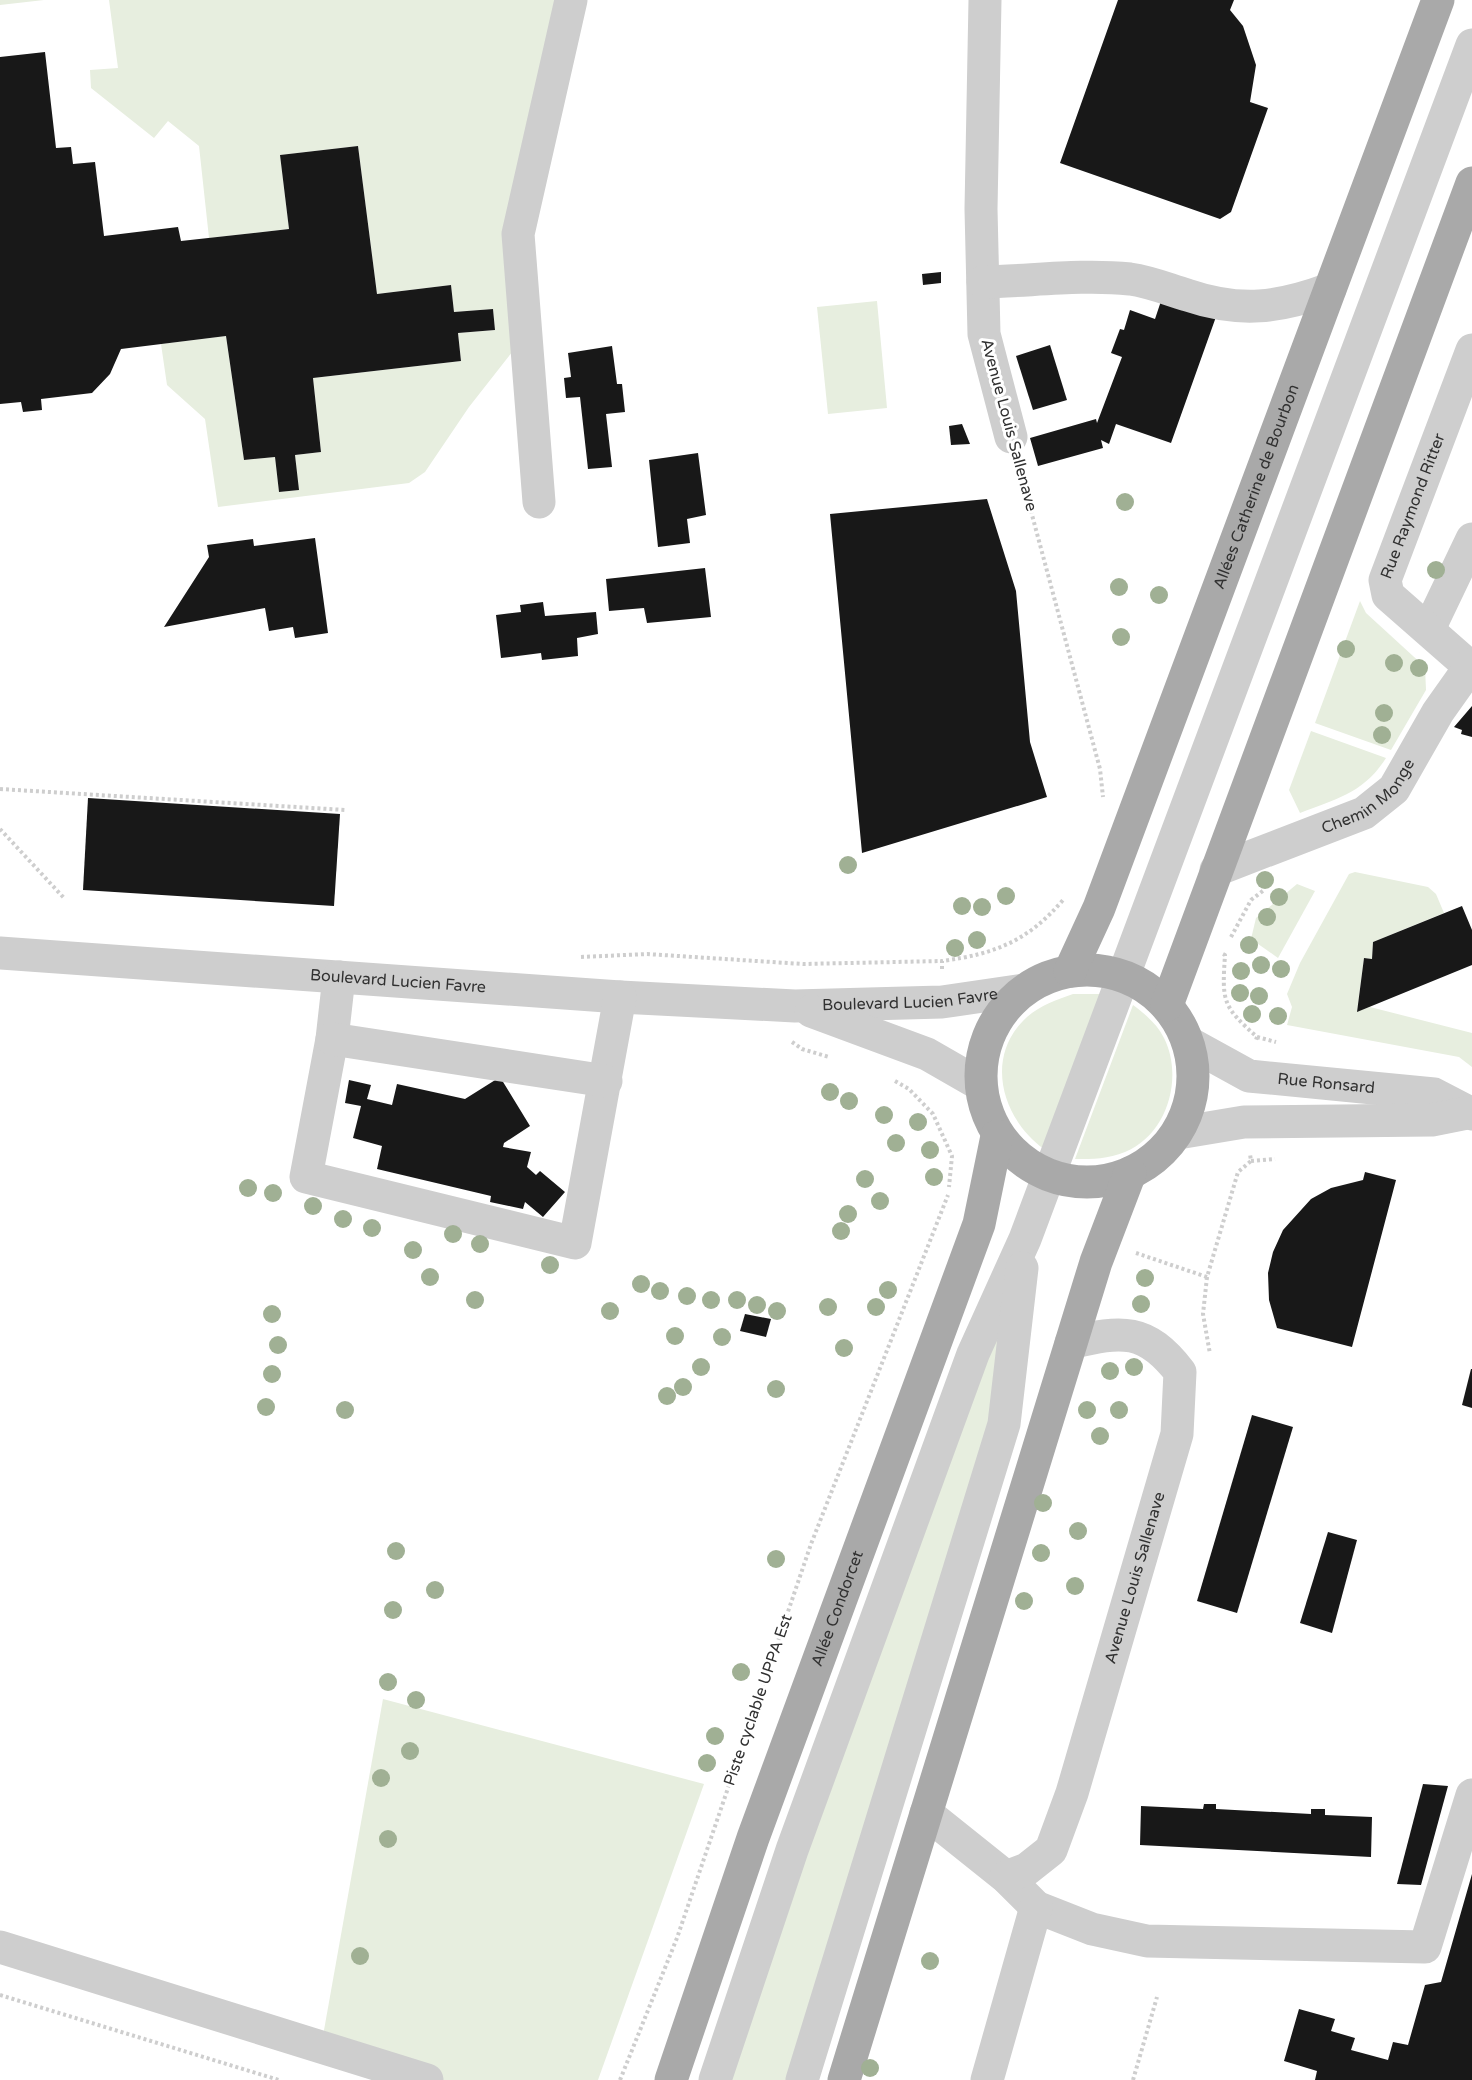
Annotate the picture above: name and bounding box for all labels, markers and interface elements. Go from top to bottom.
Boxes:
street label: Avenue Louis Sallenave [976,337,1042,513]
street label: Allées Catherine de Bourbon [1209,381,1304,592]
street label: Rue Raymond Ritter [1376,430,1450,582]
street label: Chemin Monge [1319,755,1419,838]
street label: Boulevard Lucien Favre [309,965,487,997]
street label: Boulevard Lucien Favre [822,984,999,1015]
street label: Rue Ronsard [1276,1069,1376,1098]
street label: Avenue Louis Sallenave [1100,1490,1170,1666]
street label: Allée Condorcet [807,1548,868,1669]
street label: Piste cyclable UPPA Est [719,1612,797,1788]

